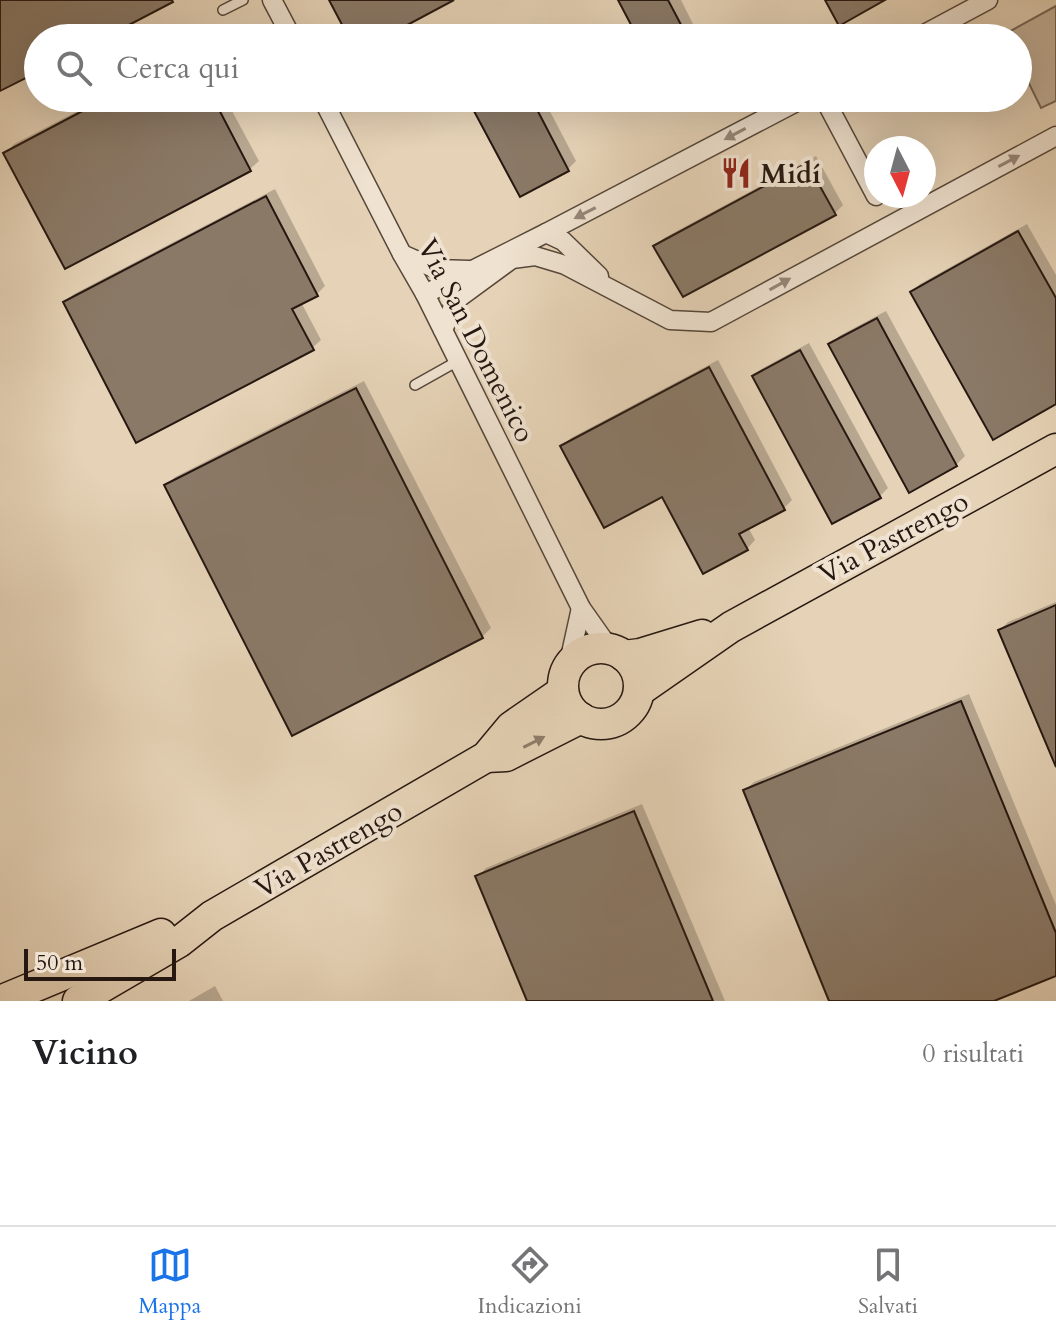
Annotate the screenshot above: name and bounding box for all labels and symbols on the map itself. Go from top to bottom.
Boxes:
one-way arrow [723,128,746,141]
north arrow [864,136,936,208]
one-way arrow [997,154,1020,168]
place label: Midí [760,155,821,193]
restaurant icon: Midí [719,156,753,190]
one-way arrow [573,206,596,219]
street label: Via San Domenico [408,232,544,449]
one-way arrow [768,278,791,291]
street label: Via Pastrengo [812,482,975,593]
one-way arrow [523,735,546,748]
street label: Via Pastrengo [248,792,409,907]
scale bar [24,945,176,981]

